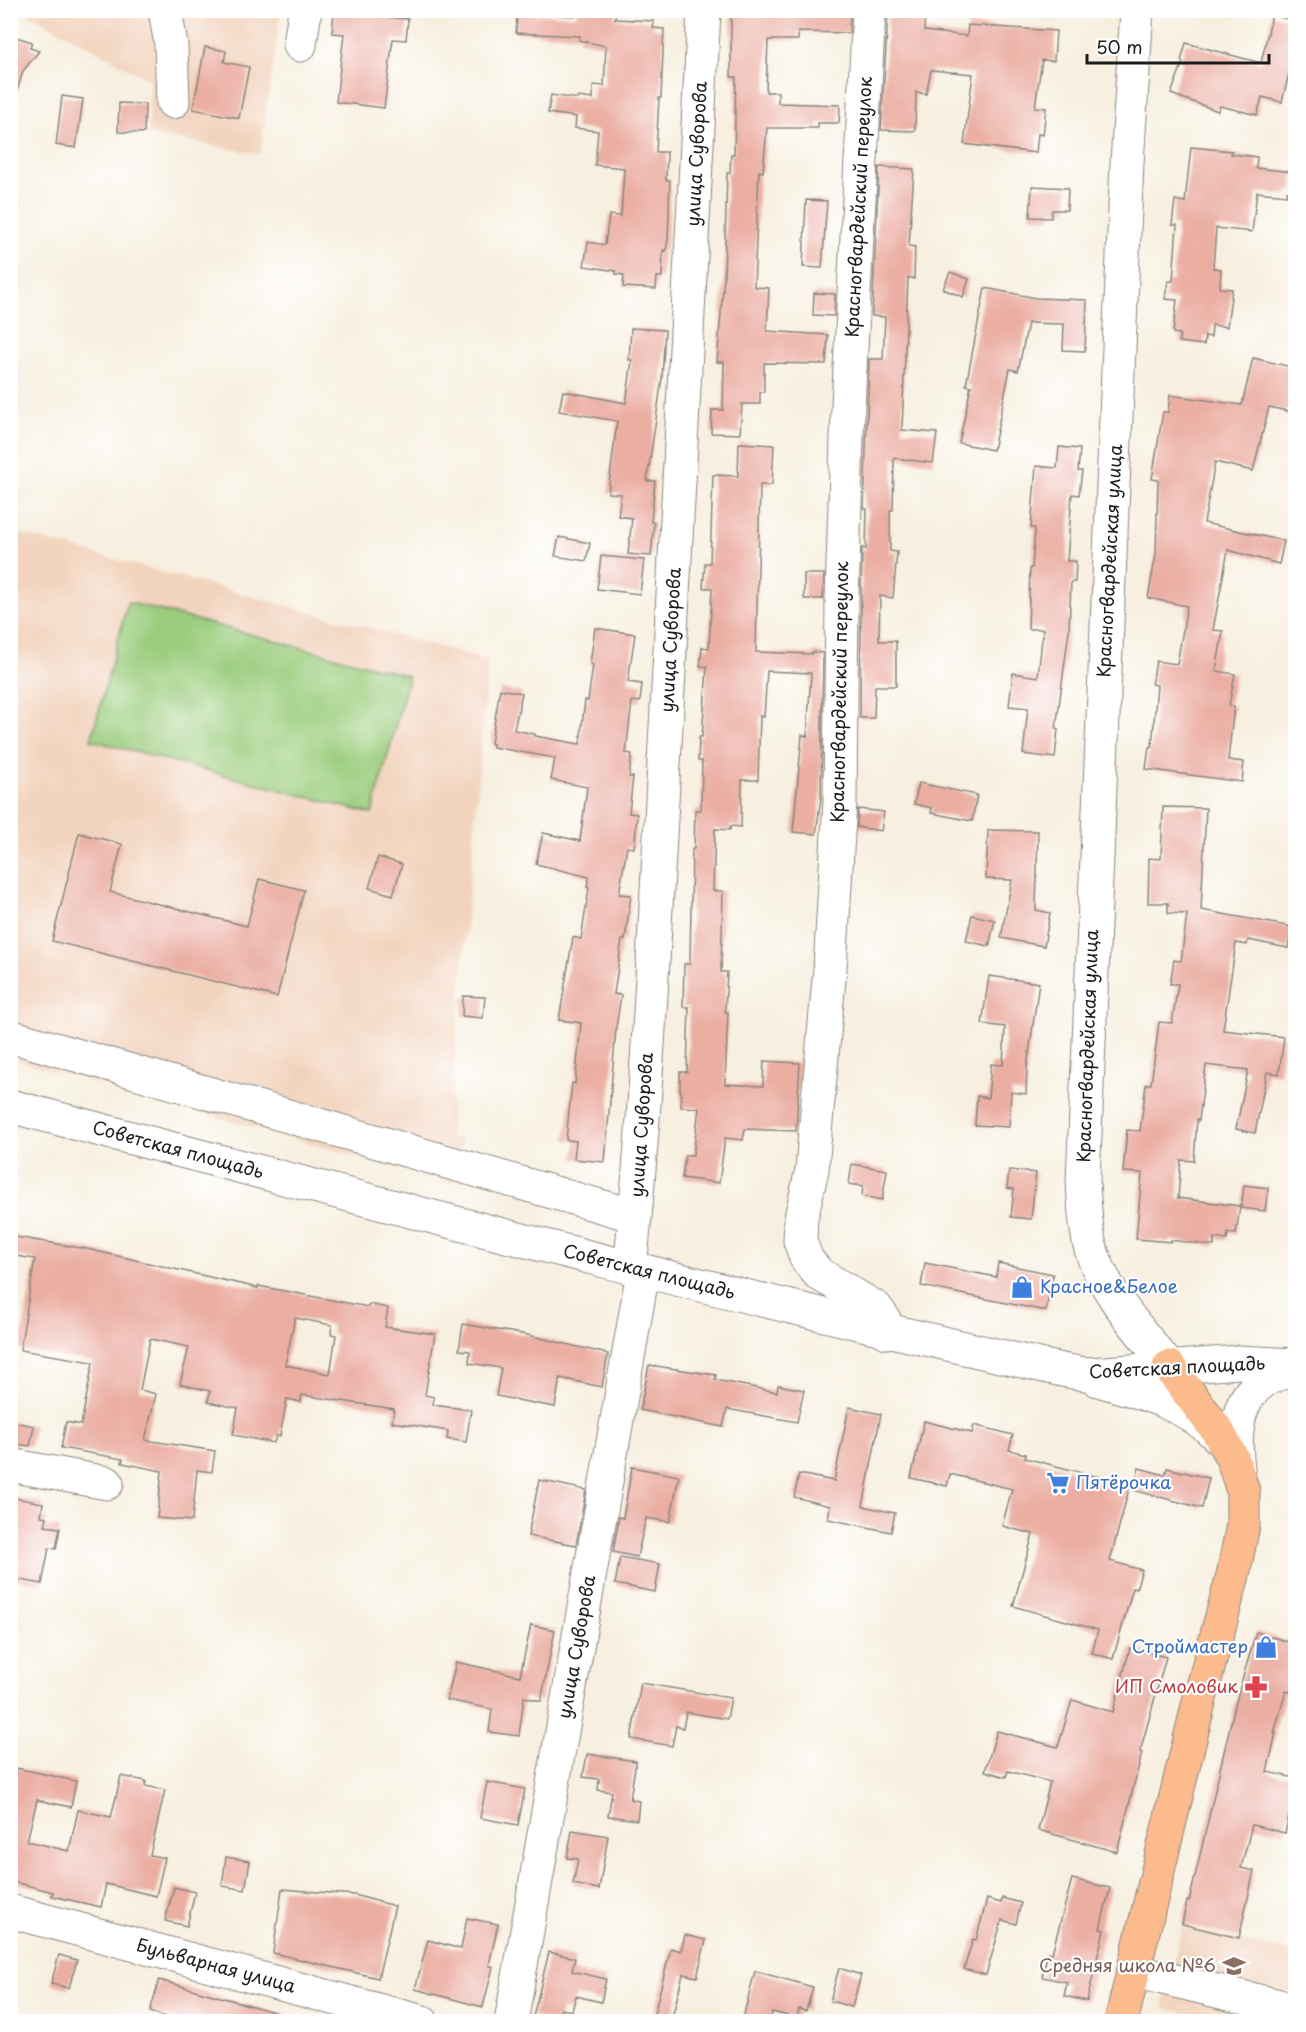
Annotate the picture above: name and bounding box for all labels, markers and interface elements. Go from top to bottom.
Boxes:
scale bar [1087,27,1268,65]
text: 50 m [1096,33,1143,60]
street label: Красногвардейский переулок [837,76,878,338]
street label: улица Суворова [678,80,713,227]
street label: Красногвардейская улица [1089,443,1128,678]
street label: Красногвардейский переулок [823,561,854,823]
street label: улица Суворова [652,566,687,713]
street label: Красногвардейская улица [1069,928,1104,1163]
street label: улица Суворова [622,1051,659,1198]
street label: Советская площадь [90,1113,267,1184]
street label: Советская площадь [560,1236,738,1305]
place label: Красное&Белое [1040,1272,1178,1299]
shop icon: Красное&Белое [1009,1274,1035,1300]
street label: Советская площадь [1088,1348,1266,1385]
place label: Пятёрочка [1076,1468,1172,1495]
supermarket icon: Пятёрочка [1045,1470,1071,1496]
street label: улица Суворова [550,1572,602,1721]
place label: Строймастер [1132,1632,1248,1659]
shop icon: Строймастер [1253,1634,1279,1660]
place label: ИП Смоловик [1115,1672,1238,1699]
pharmacy icon: ИП Смоловик [1243,1674,1269,1700]
street label: Бульварная улица [134,1930,300,1999]
place label: Средняя школа №6 [1039,1951,1216,1978]
school or university icon: Средняя школа №6 [1221,1953,1247,1979]

